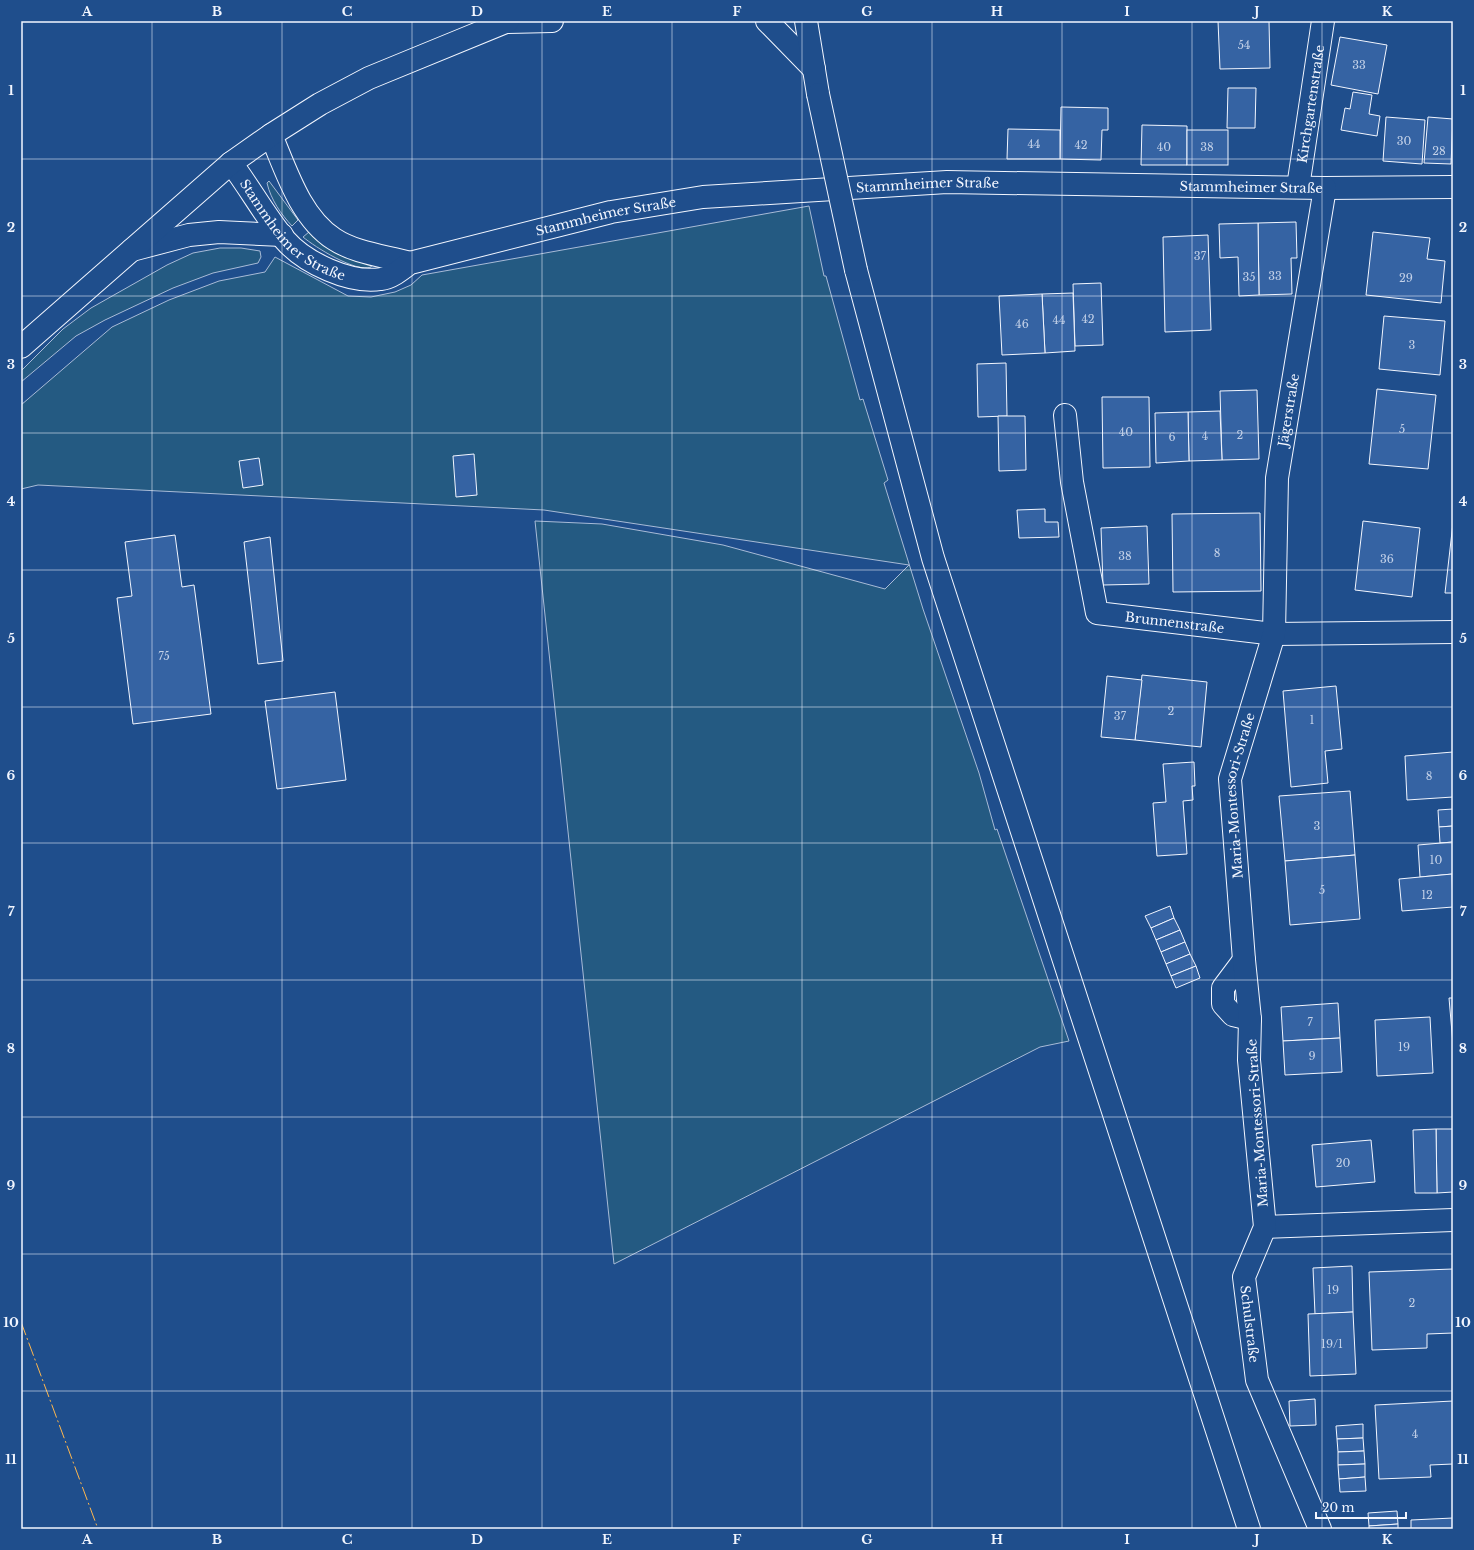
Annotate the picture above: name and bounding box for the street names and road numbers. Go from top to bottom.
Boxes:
street label: Kirchgartenstraße [1294,44,1328,164]
street label: Stammheimer Straße [855,174,999,197]
street label: Stammheimer Straße [236,176,347,284]
street label: Stammheimer Straße [1180,178,1323,197]
street label: Stammheimer Straße [534,194,677,240]
street label: Jägerstraße [1274,372,1303,450]
street label: Brunnenstraße [1124,608,1225,637]
street label: Maria-Montessori-Straße [1222,711,1259,879]
street label: Maria-Montessori-Straße [1243,1038,1272,1208]
street label: Schulstraße [1236,1284,1263,1364]

